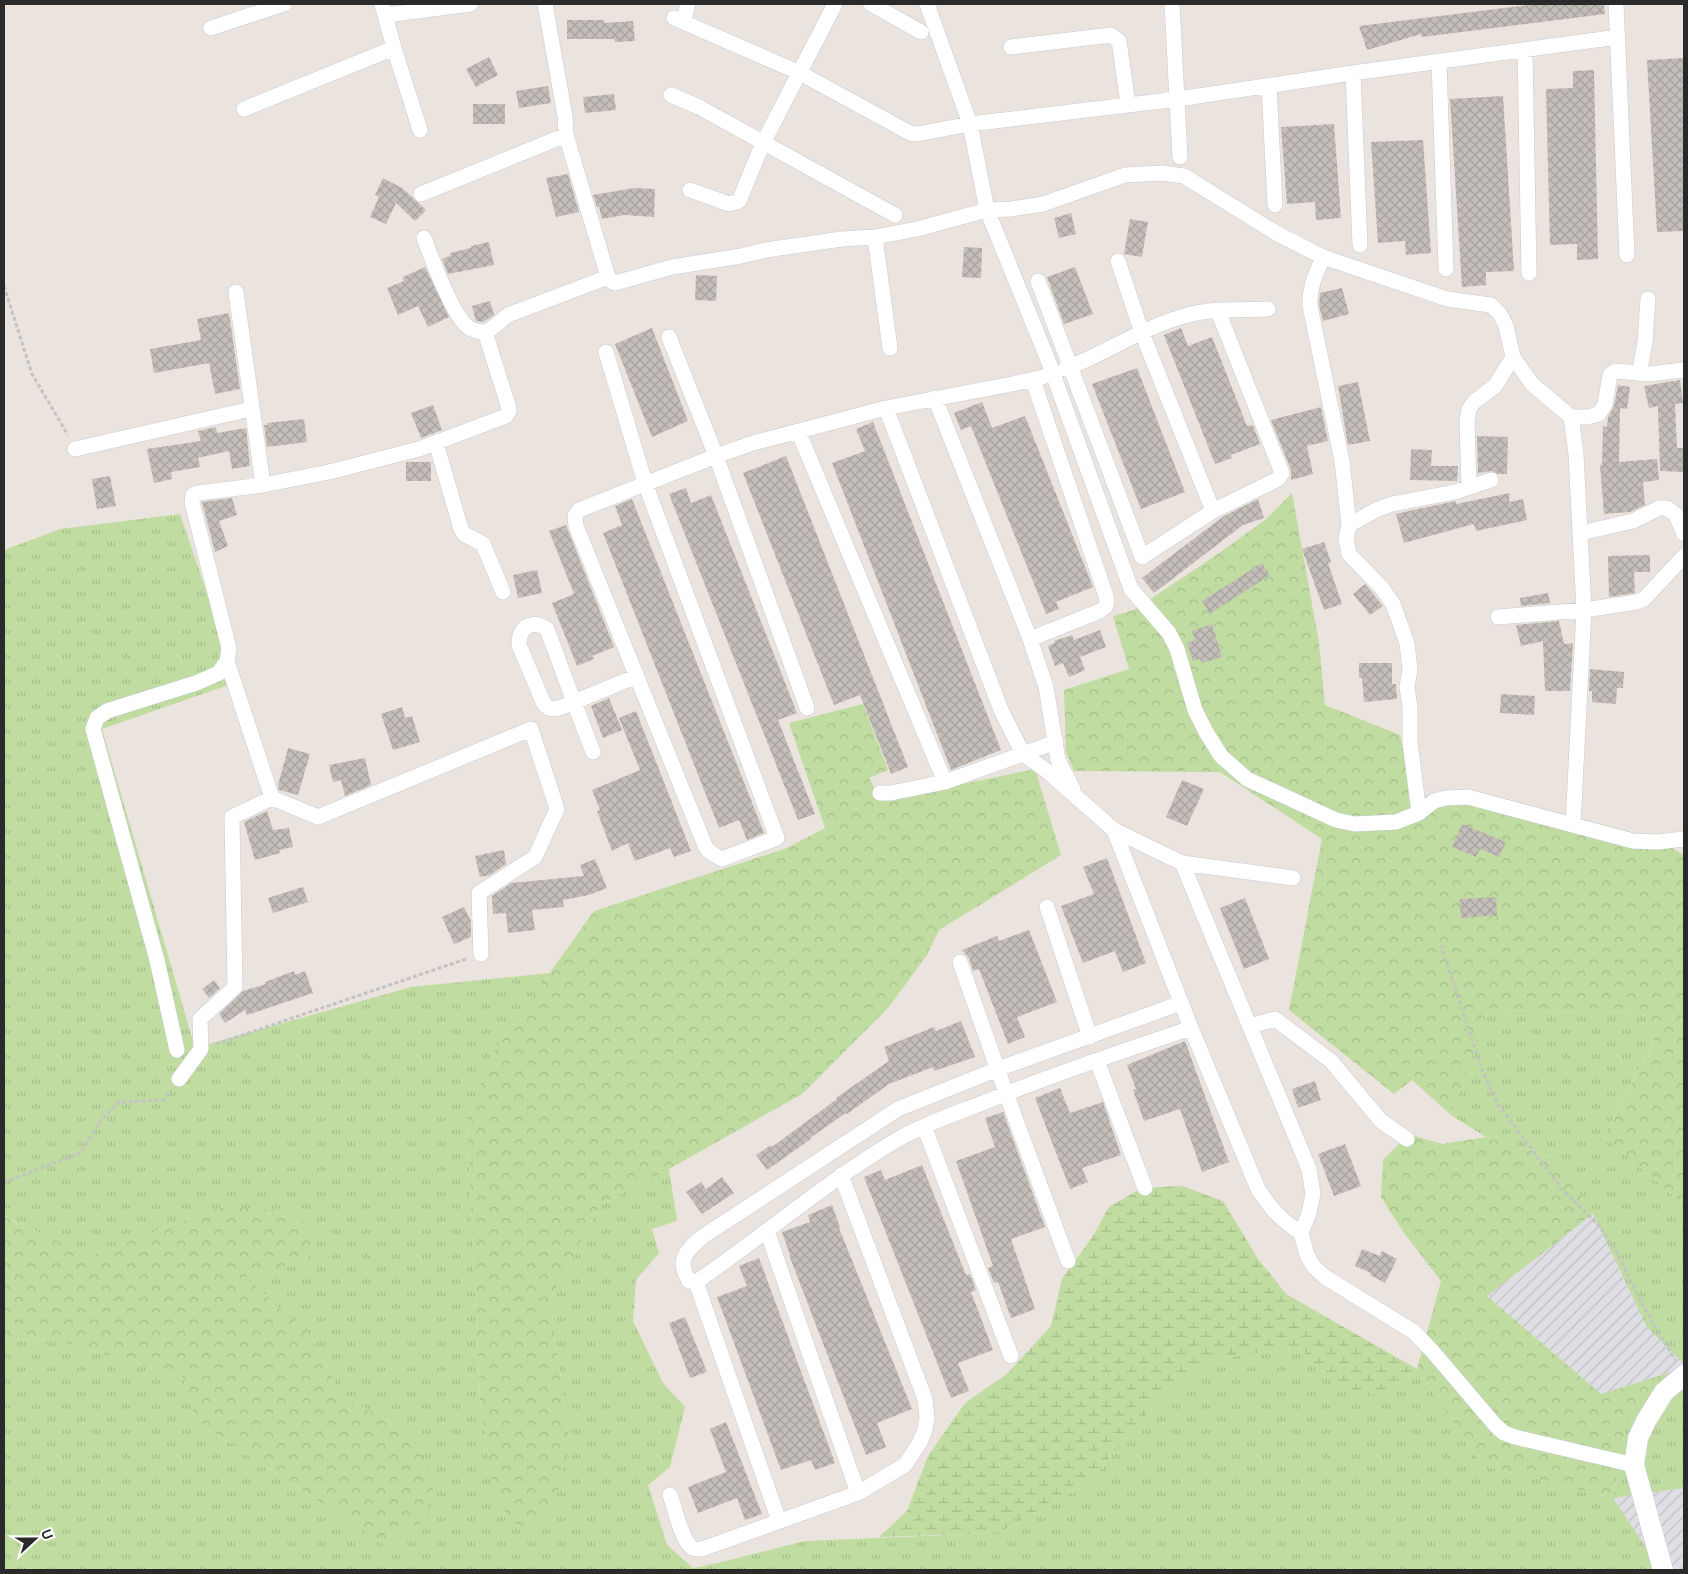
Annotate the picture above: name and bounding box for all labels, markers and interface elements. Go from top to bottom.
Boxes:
north arrow [10,1514,60,1564]
text: U [36,1527,55,1543]

